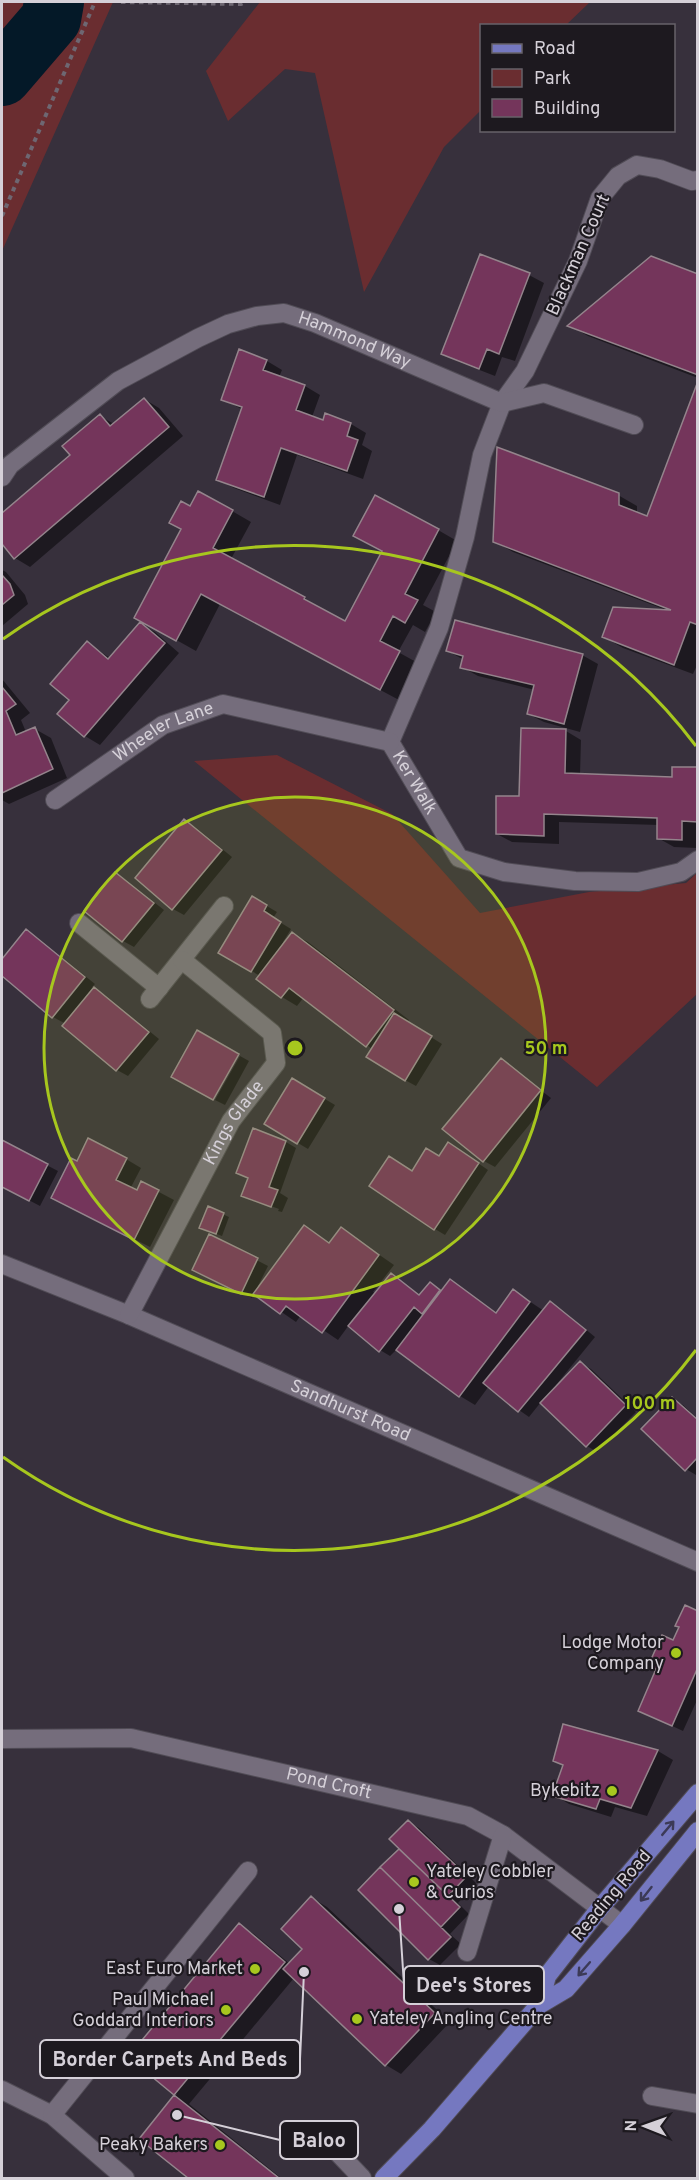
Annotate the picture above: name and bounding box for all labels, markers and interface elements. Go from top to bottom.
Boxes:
legend [480,24,675,132]
text: Road [534,38,576,61]
text: Park [534,68,571,91]
text: Building [534,98,600,121]
street label: Blackman Court [542,191,616,319]
street label: Hammond Way [295,307,415,374]
street label: Wheeler Lane [109,697,217,768]
street label: Ker Walk [386,747,442,819]
centre of rings [285,1038,305,1058]
text: 50 m [524,1038,568,1061]
street label: Kings Glade [198,1076,270,1169]
street label: Sandhurst Road [286,1375,414,1447]
text: 100 m [624,1393,676,1416]
place label: Lodge Motor Company [562,1632,664,1676]
marker: Lodge Motor Company [669,1646,683,1660]
street label: Pond Croft [284,1763,374,1805]
place label: Bykebitz [530,1780,600,1803]
marker: Bykebitz [605,1784,619,1798]
one-way arrow [661,1821,675,1836]
street label: Reading Road [567,1846,657,1946]
place label: Yateley Cobbler & Curios [426,1861,553,1905]
marker: Yateley Cobbler & Curios [407,1875,421,1889]
one-way arrow [639,1886,652,1902]
place label: East Euro Market [106,1958,243,1981]
one-way arrow [577,1961,591,1976]
marker: East Euro Market [248,1962,262,1976]
callout: Dee's Stores [404,1966,544,2004]
text: Dee's Stores [416,1974,532,2000]
place label: Paul Michael Goddard Interiors [72,1989,214,2033]
marker: Paul Michael Goddard Interiors [219,2003,233,2017]
place label: Yateley Angling Centre [369,2008,552,2031]
marker: Yateley Angling Centre [350,2012,364,2026]
callout: Border Carpets And Beds [40,2040,300,2078]
text: Border Carpets And Beds [52,2048,288,2074]
north arrow [615,2096,675,2156]
text: N [622,2120,642,2132]
callout: Baloo [280,2121,358,2159]
text: Baloo [292,2129,346,2155]
place label: Peaky Bakers [99,2134,208,2157]
marker: Peaky Bakers [213,2138,227,2152]

